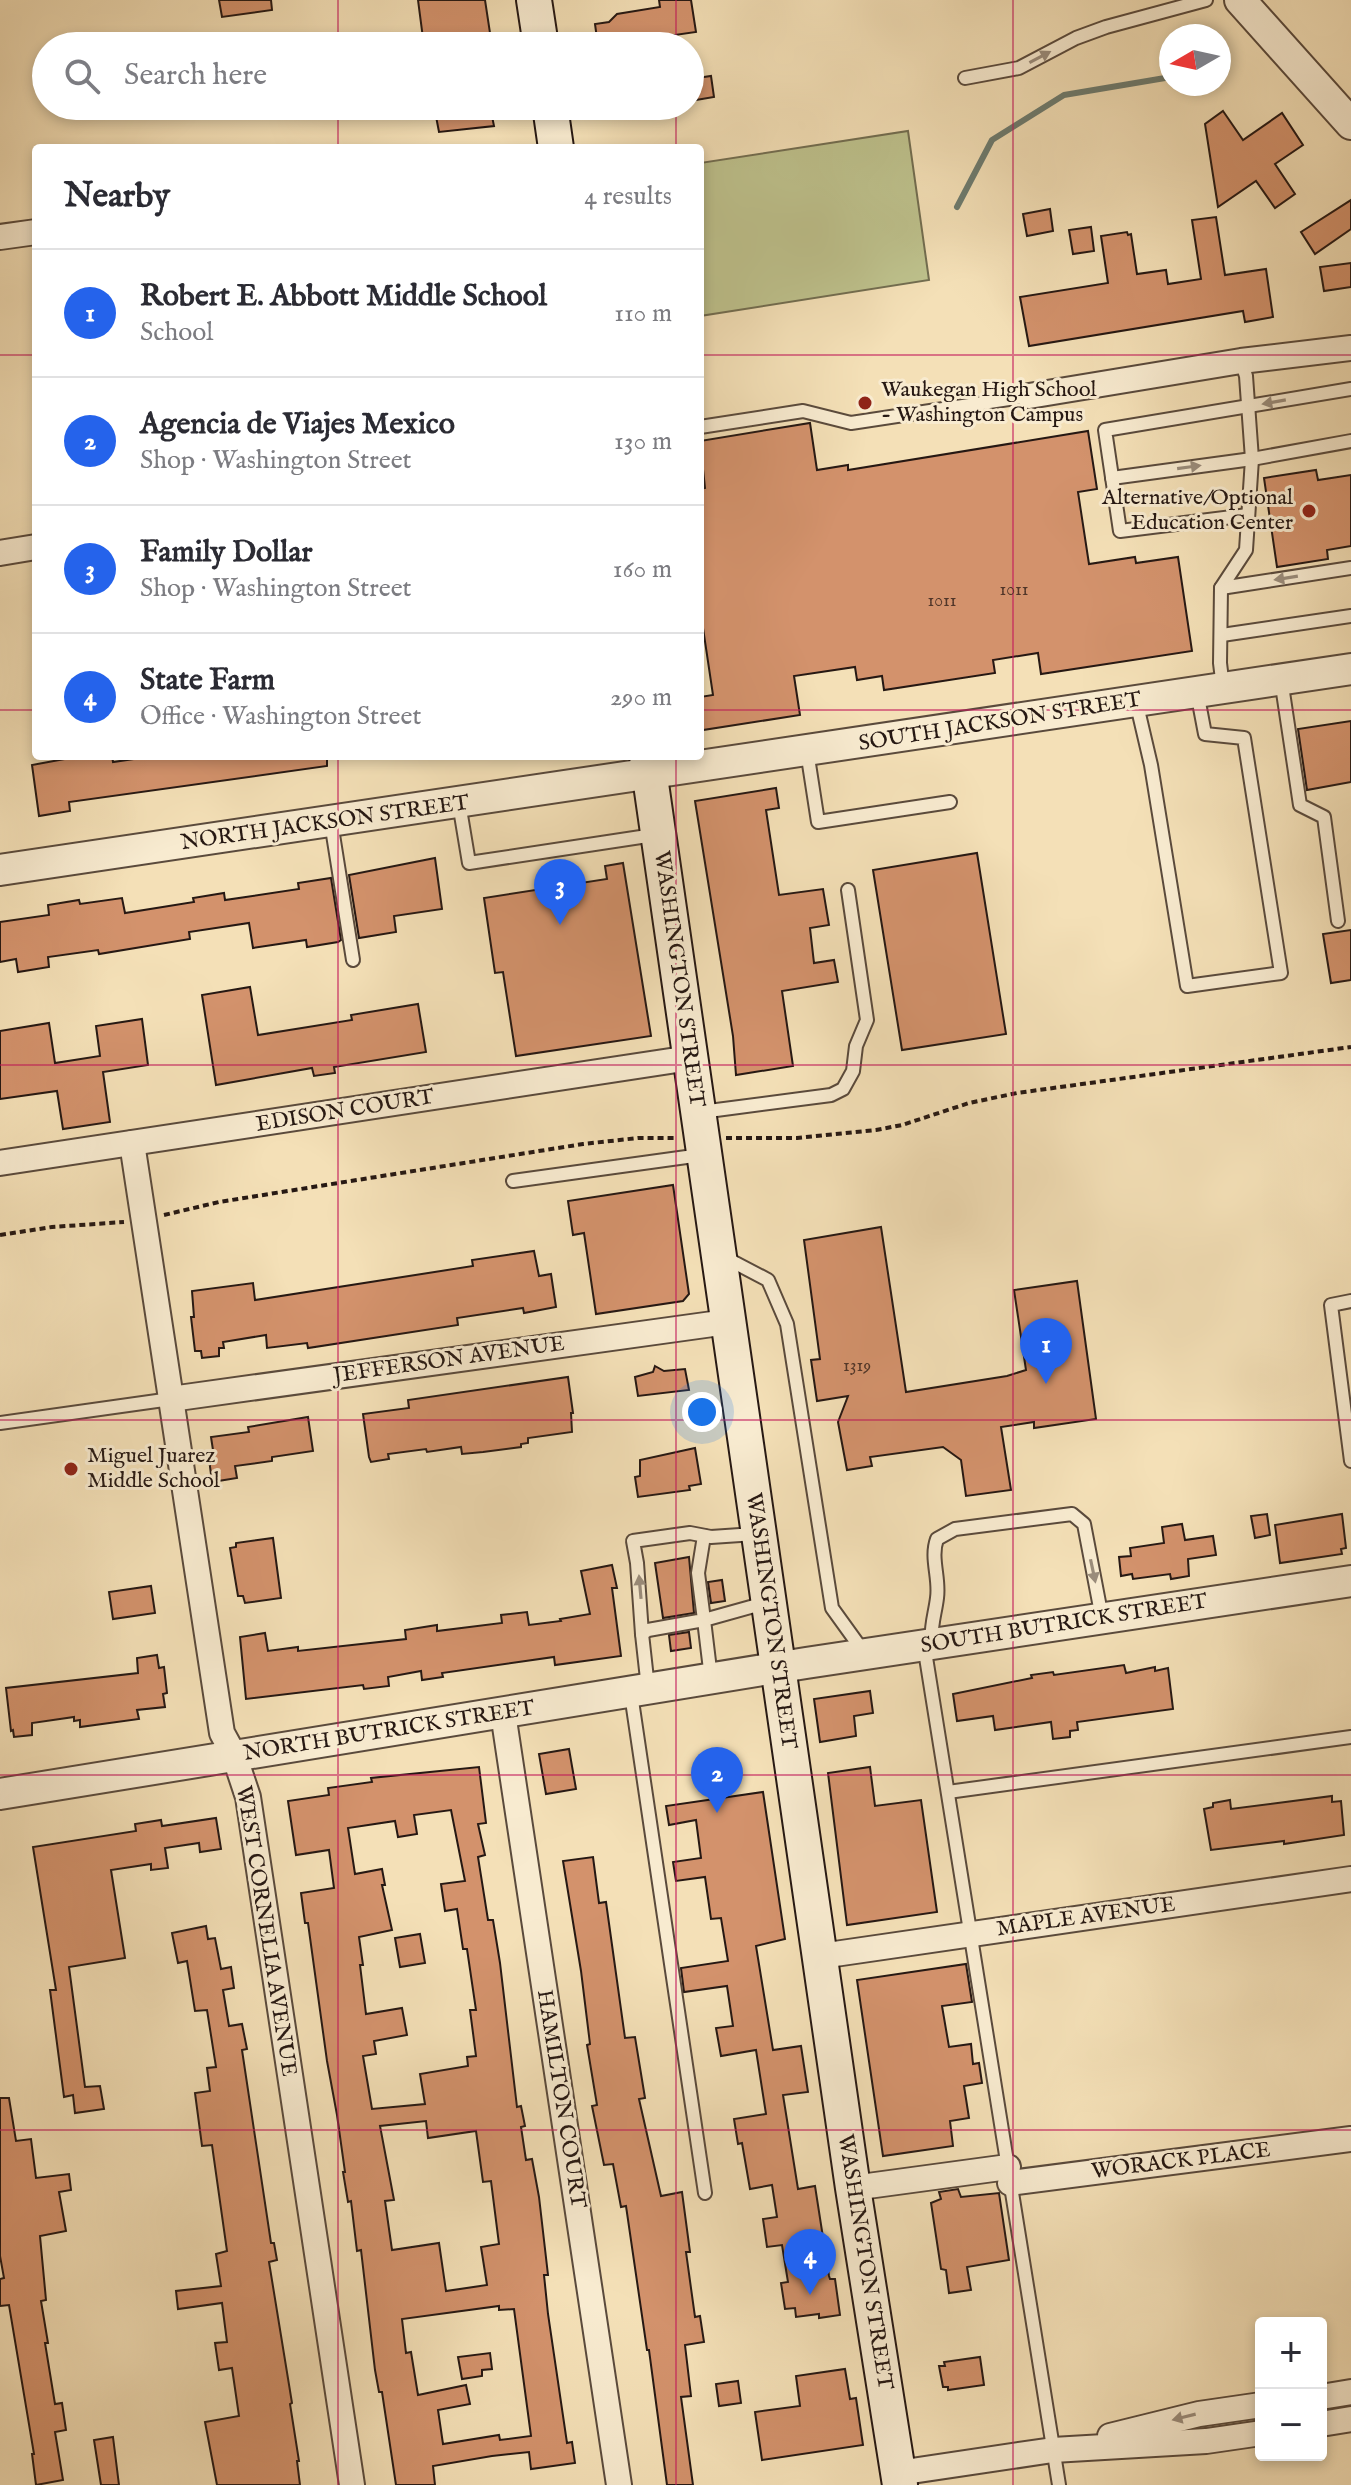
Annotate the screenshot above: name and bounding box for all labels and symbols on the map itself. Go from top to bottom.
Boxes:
north arrow [1159,24,1231,96]
one-way arrow [1028,51,1051,64]
place label: Waukegan High School - Washington Campus [881,376,1096,429]
marker: Waukegan High School - Washington Campus [856,394,874,412]
one-way arrow [1261,396,1286,409]
one-way arrow [1177,460,1202,473]
place label: Alternative/Optional Education Center [1101,484,1293,537]
marker: Alternative/Optional Education Center [1300,502,1318,520]
one-way arrow [1273,572,1298,585]
house number: 1011 [1000,579,1028,602]
house number: 1011 [928,590,956,613]
street label: SOUTH JACKSON STREET [857,686,1143,758]
street label: NORTH JACKSON STREET [179,789,471,857]
street label: WASHINGTON STREET [647,849,711,1109]
pin: 3 [534,859,586,925]
street label: EDISON COURT [254,1083,436,1139]
pin: 1 [1020,1318,1072,1384]
street label: JEFFERSON AVENUE [328,1330,567,1391]
house number: 1319 [843,1355,871,1378]
your location [682,1392,722,1432]
place label: Miguel Juarez Middle School [87,1442,220,1495]
marker: Miguel Juarez Middle School [62,1460,80,1478]
street label: WASHINGTON STREET [739,1491,803,1751]
one-way arrow [1088,1559,1100,1584]
one-way arrow [633,1574,646,1599]
street label: SOUTH BUTRICK STREET [919,1588,1209,1660]
street label: NORTH BUTRICK STREET [241,1694,537,1768]
pin: 2 [691,1747,743,1813]
street label: WEST CORNELIA AVENUE [229,1784,303,2078]
street label: MAPLE AVENUE [995,1891,1177,1943]
street label: HAMILTON COURT [530,1988,592,2210]
street label: WASHINGTON STREET [831,2132,899,2392]
street label: WORACK PLACE [1090,2136,1272,2186]
pin: 4 [784,2229,836,2295]
one-way arrow [1171,2412,1196,2424]

